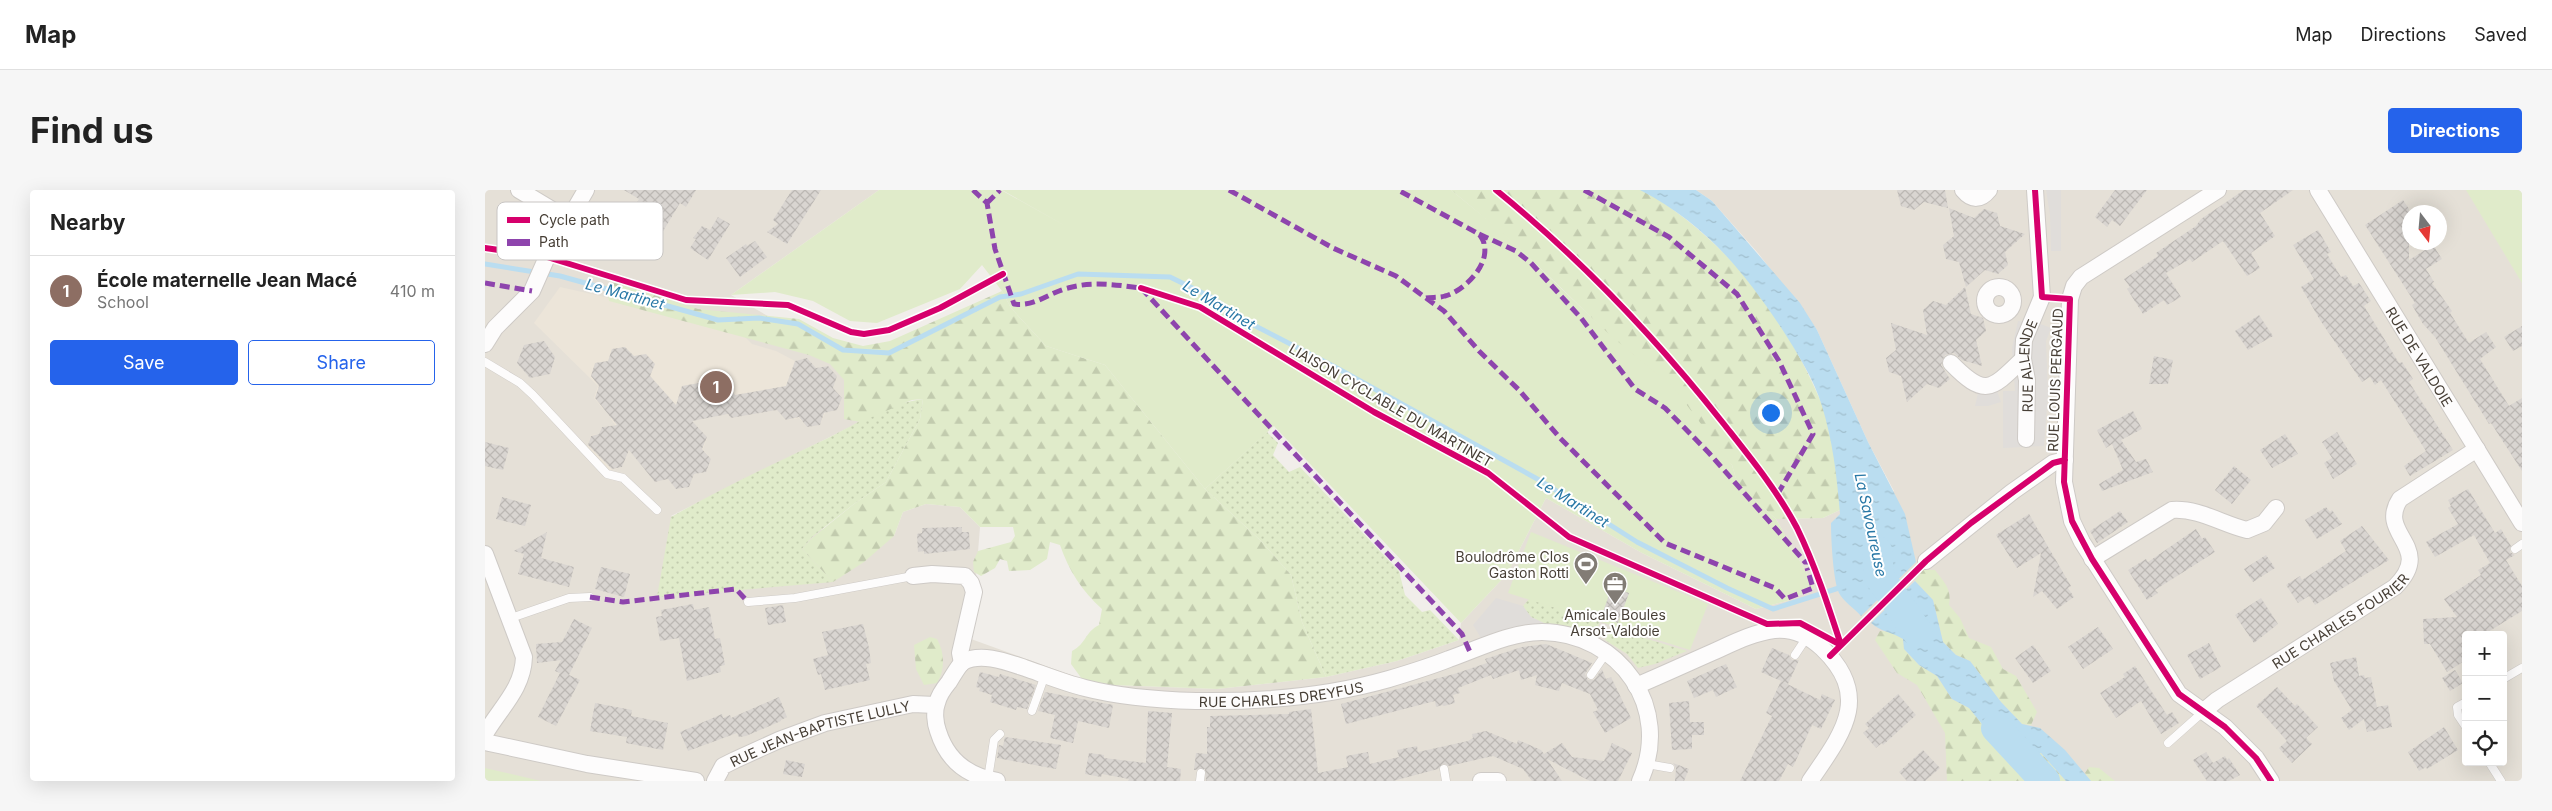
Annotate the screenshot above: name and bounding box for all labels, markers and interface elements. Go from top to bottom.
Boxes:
text: Map [25,20,76,49]
text: Map [2295,24,2333,45]
text: Directions [2361,24,2446,45]
text: Saved [2474,24,2527,45]
button: Directions [2388,108,2522,153]
text: Find us [30,109,154,151]
legend [497,202,663,260]
north arrow [2402,205,2447,250]
text: Nearby [50,210,125,235]
text: Cycle path [539,211,610,228]
text: Path [539,233,569,250]
text: École maternelle Jean Macé [97,269,357,292]
water label: Le Martinet [583,274,668,314]
water label: Le Martinet [1179,276,1260,335]
text: 1 [63,281,69,301]
text: 410 m [390,281,435,301]
text: School [97,292,149,312]
street label: RUE DE VALDOIE [2383,303,2457,409]
street label: RUE LOUIS PERGAUD [2044,308,2066,452]
street label: RUE ALLENDE [2014,316,2040,413]
button: Save [50,340,238,385]
button: Share [248,340,435,385]
street label: LIAISON CYCLABLE DU MARTINET [1286,340,1496,470]
pin: 1 [700,368,732,406]
your location [1758,400,1784,426]
water label: La Savoureuse [1851,471,1891,579]
water label: Le Martinet [1534,472,1613,532]
place label: Boulodrôme Clos Gaston Rotti [1456,548,1569,581]
sports icon: Boulodrôme Clos Gaston Rotti [1573,551,1599,585]
street label: RUE CHARLES FOURIER [2268,570,2412,672]
office icon: Amicale Boules Arsot-Valdoie [1602,571,1628,605]
place label: Amicale Boules Arsot-Valdoie [1564,606,1666,639]
map controls [2462,631,2507,766]
button: + [2462,631,2507,676]
button: − [2462,676,2507,721]
street label: RUE CHARLES DREYFUS [1199,677,1365,710]
street label: RUE JEAN-BAPTISTE LULLY [727,696,912,770]
button: locate [2462,721,2507,766]

